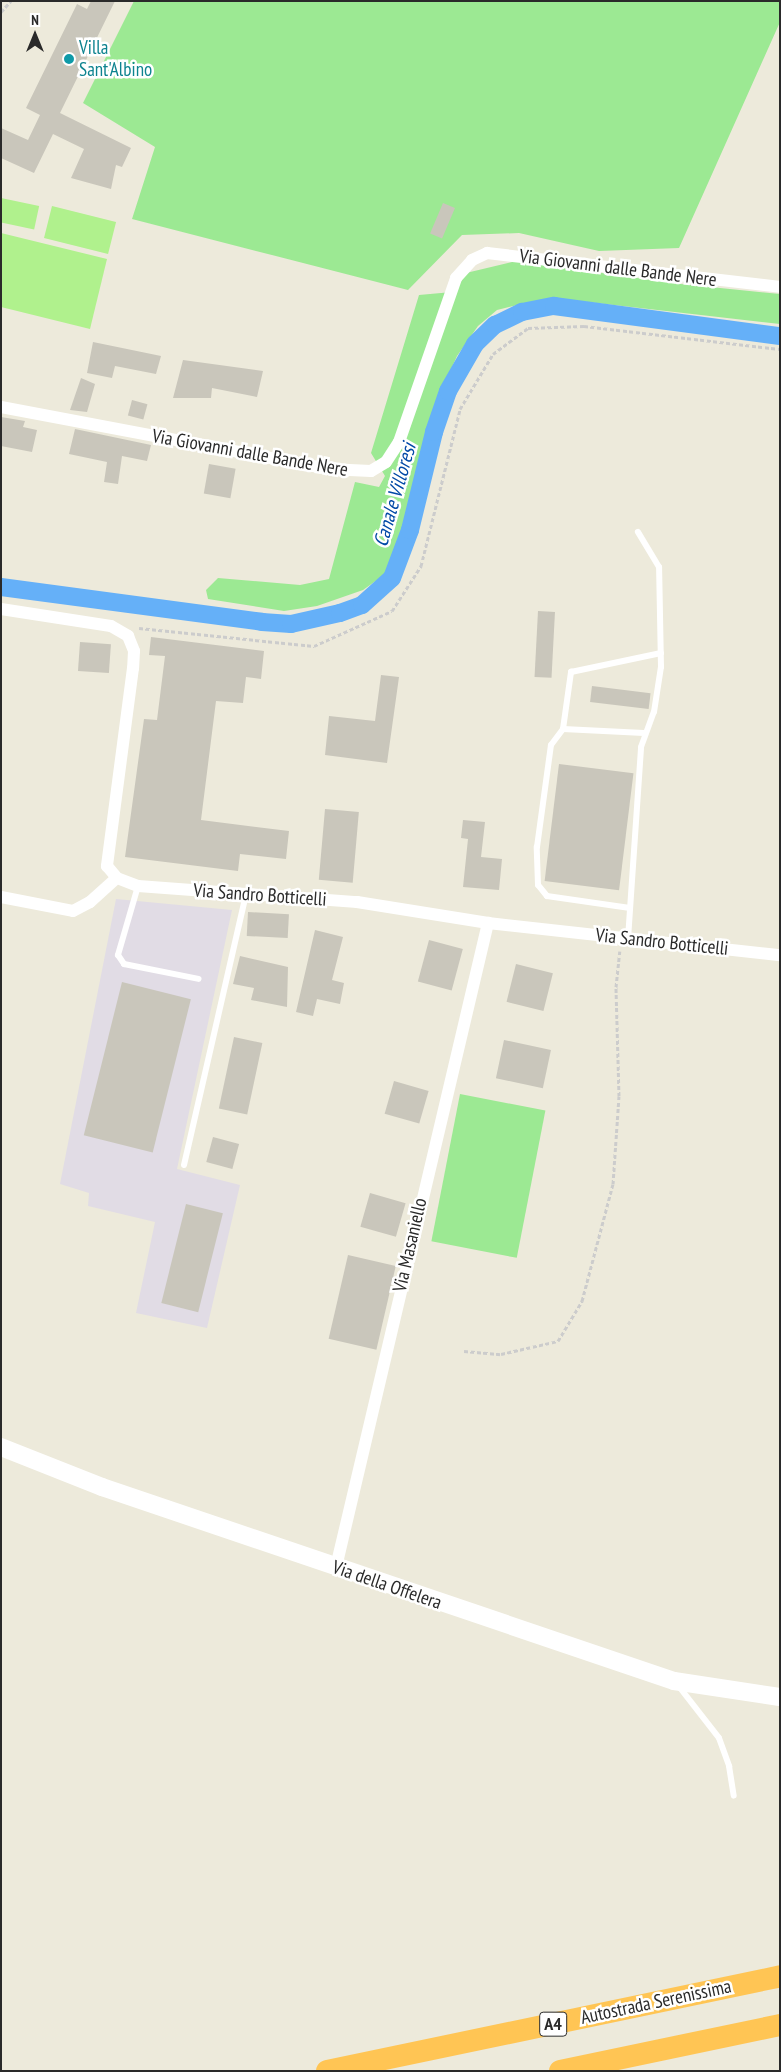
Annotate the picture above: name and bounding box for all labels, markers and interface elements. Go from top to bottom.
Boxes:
north arrow [10,10,60,60]
text: N [31,11,39,29]
place label: Villa Sant'Albino [79,37,152,81]
marker: Villa Sant'Albino [63,53,75,65]
street label: Via Giovanni dalle Bande Nere [518,245,718,291]
street label: Via Giovanni dalle Bande Nere [150,425,350,481]
water label: Canale Villoresi [369,440,421,550]
street label: Via Sandro Botticelli [193,879,327,911]
street label: Via Sandro Botticelli [595,924,729,960]
street label: Via Masaniello [388,1196,432,1294]
street label: Via della Offelera [329,1556,445,1614]
street label: Autostrada Serenissima [579,1975,733,2029]
road number: A4 [538,2008,568,2040]

